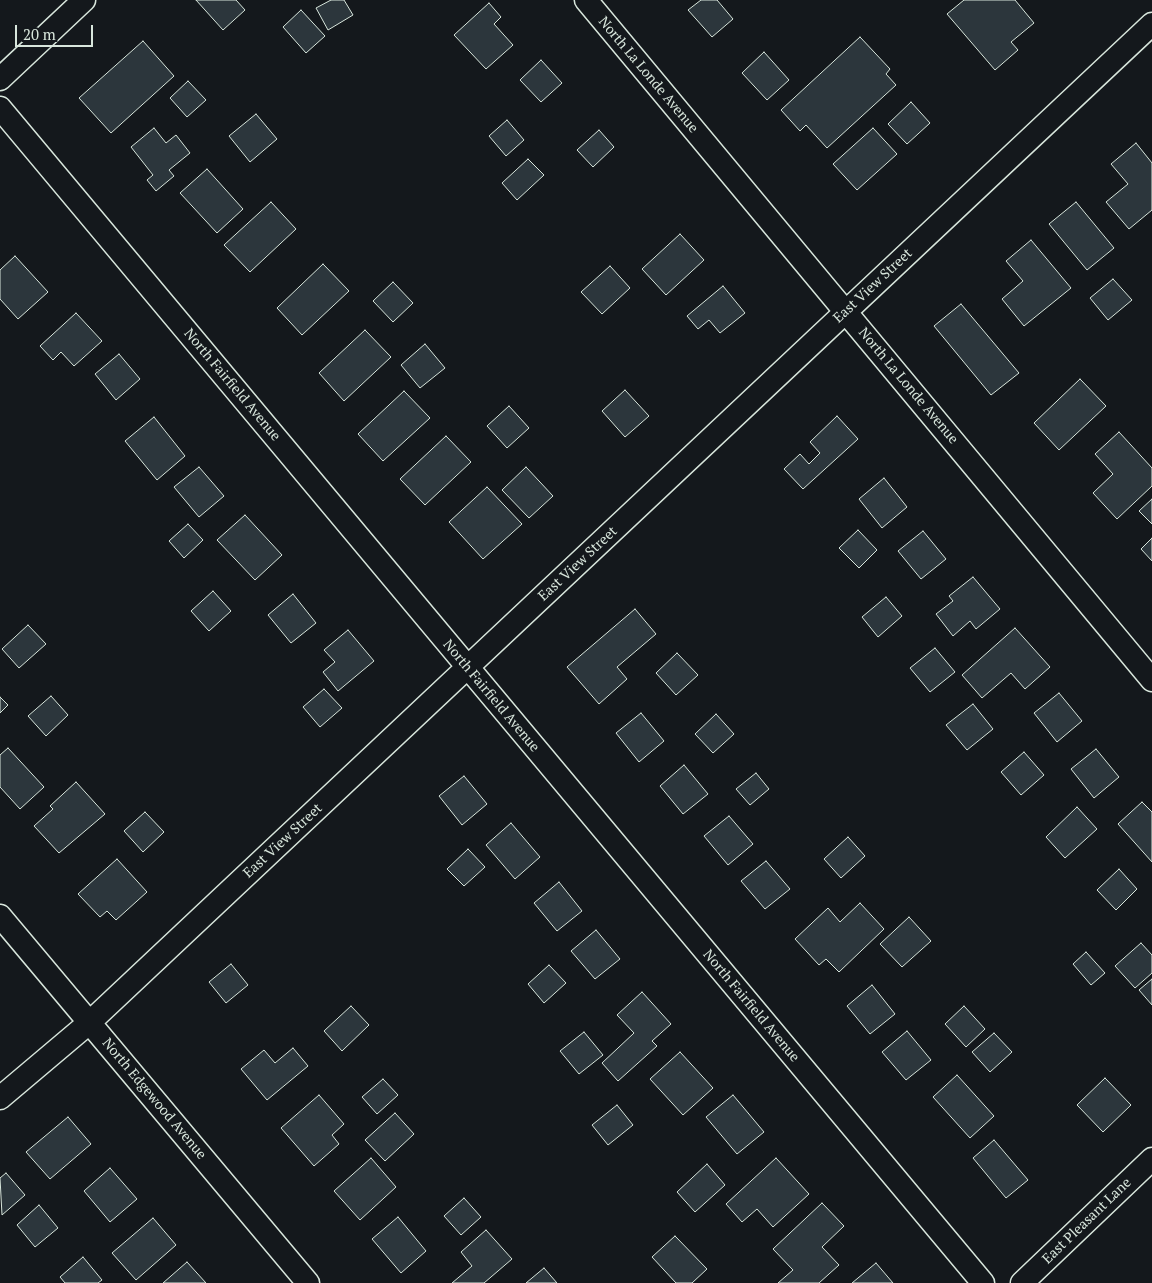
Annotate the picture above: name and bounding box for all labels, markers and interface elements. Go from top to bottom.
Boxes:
street label: North La Londe Avenue [595,14,701,136]
scale bar [18,15,95,47]
text: 20 m [23,24,56,44]
street label: East View Street [830,245,916,327]
street label: North La Londe Avenue [855,325,961,447]
street label: North Fairfield Avenue [180,326,284,444]
street label: East View Street [535,523,621,605]
street label: North Fairfield Avenue [439,637,543,755]
street label: East View Street [240,800,326,882]
street label: North Fairfield Avenue [699,947,803,1065]
street label: North Edgewood Avenue [98,1035,210,1163]
street label: East Pleasant Lane [1039,1174,1135,1268]

